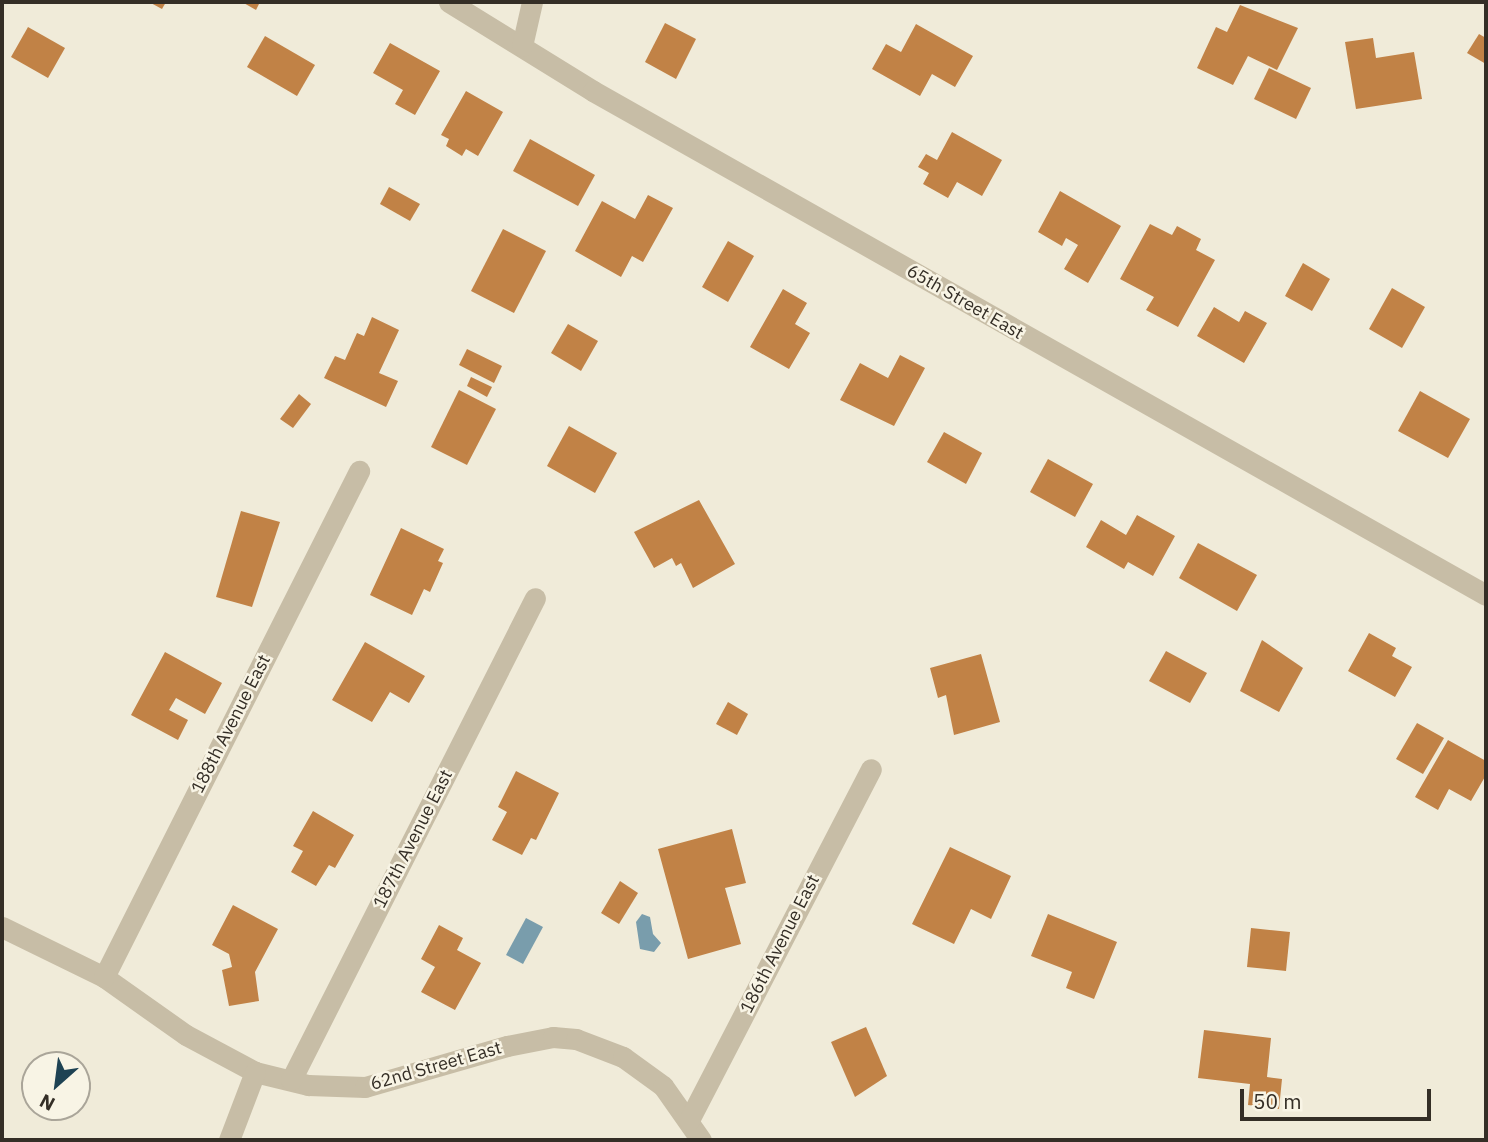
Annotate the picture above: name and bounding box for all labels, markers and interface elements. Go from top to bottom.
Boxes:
street label: 65th Street East [903,260,1027,344]
street label: 188th Avenue East [187,651,275,797]
street label: 187th Avenue East [369,766,457,912]
street label: 186th Avenue East [736,871,824,1017]
street label: 62nd Street East [368,1037,504,1095]
north arrow [21,1051,91,1121]
scale bar [1243,1076,1434,1120]
text: 50 m [1253,1087,1302,1115]
text: N [35,1089,59,1117]

